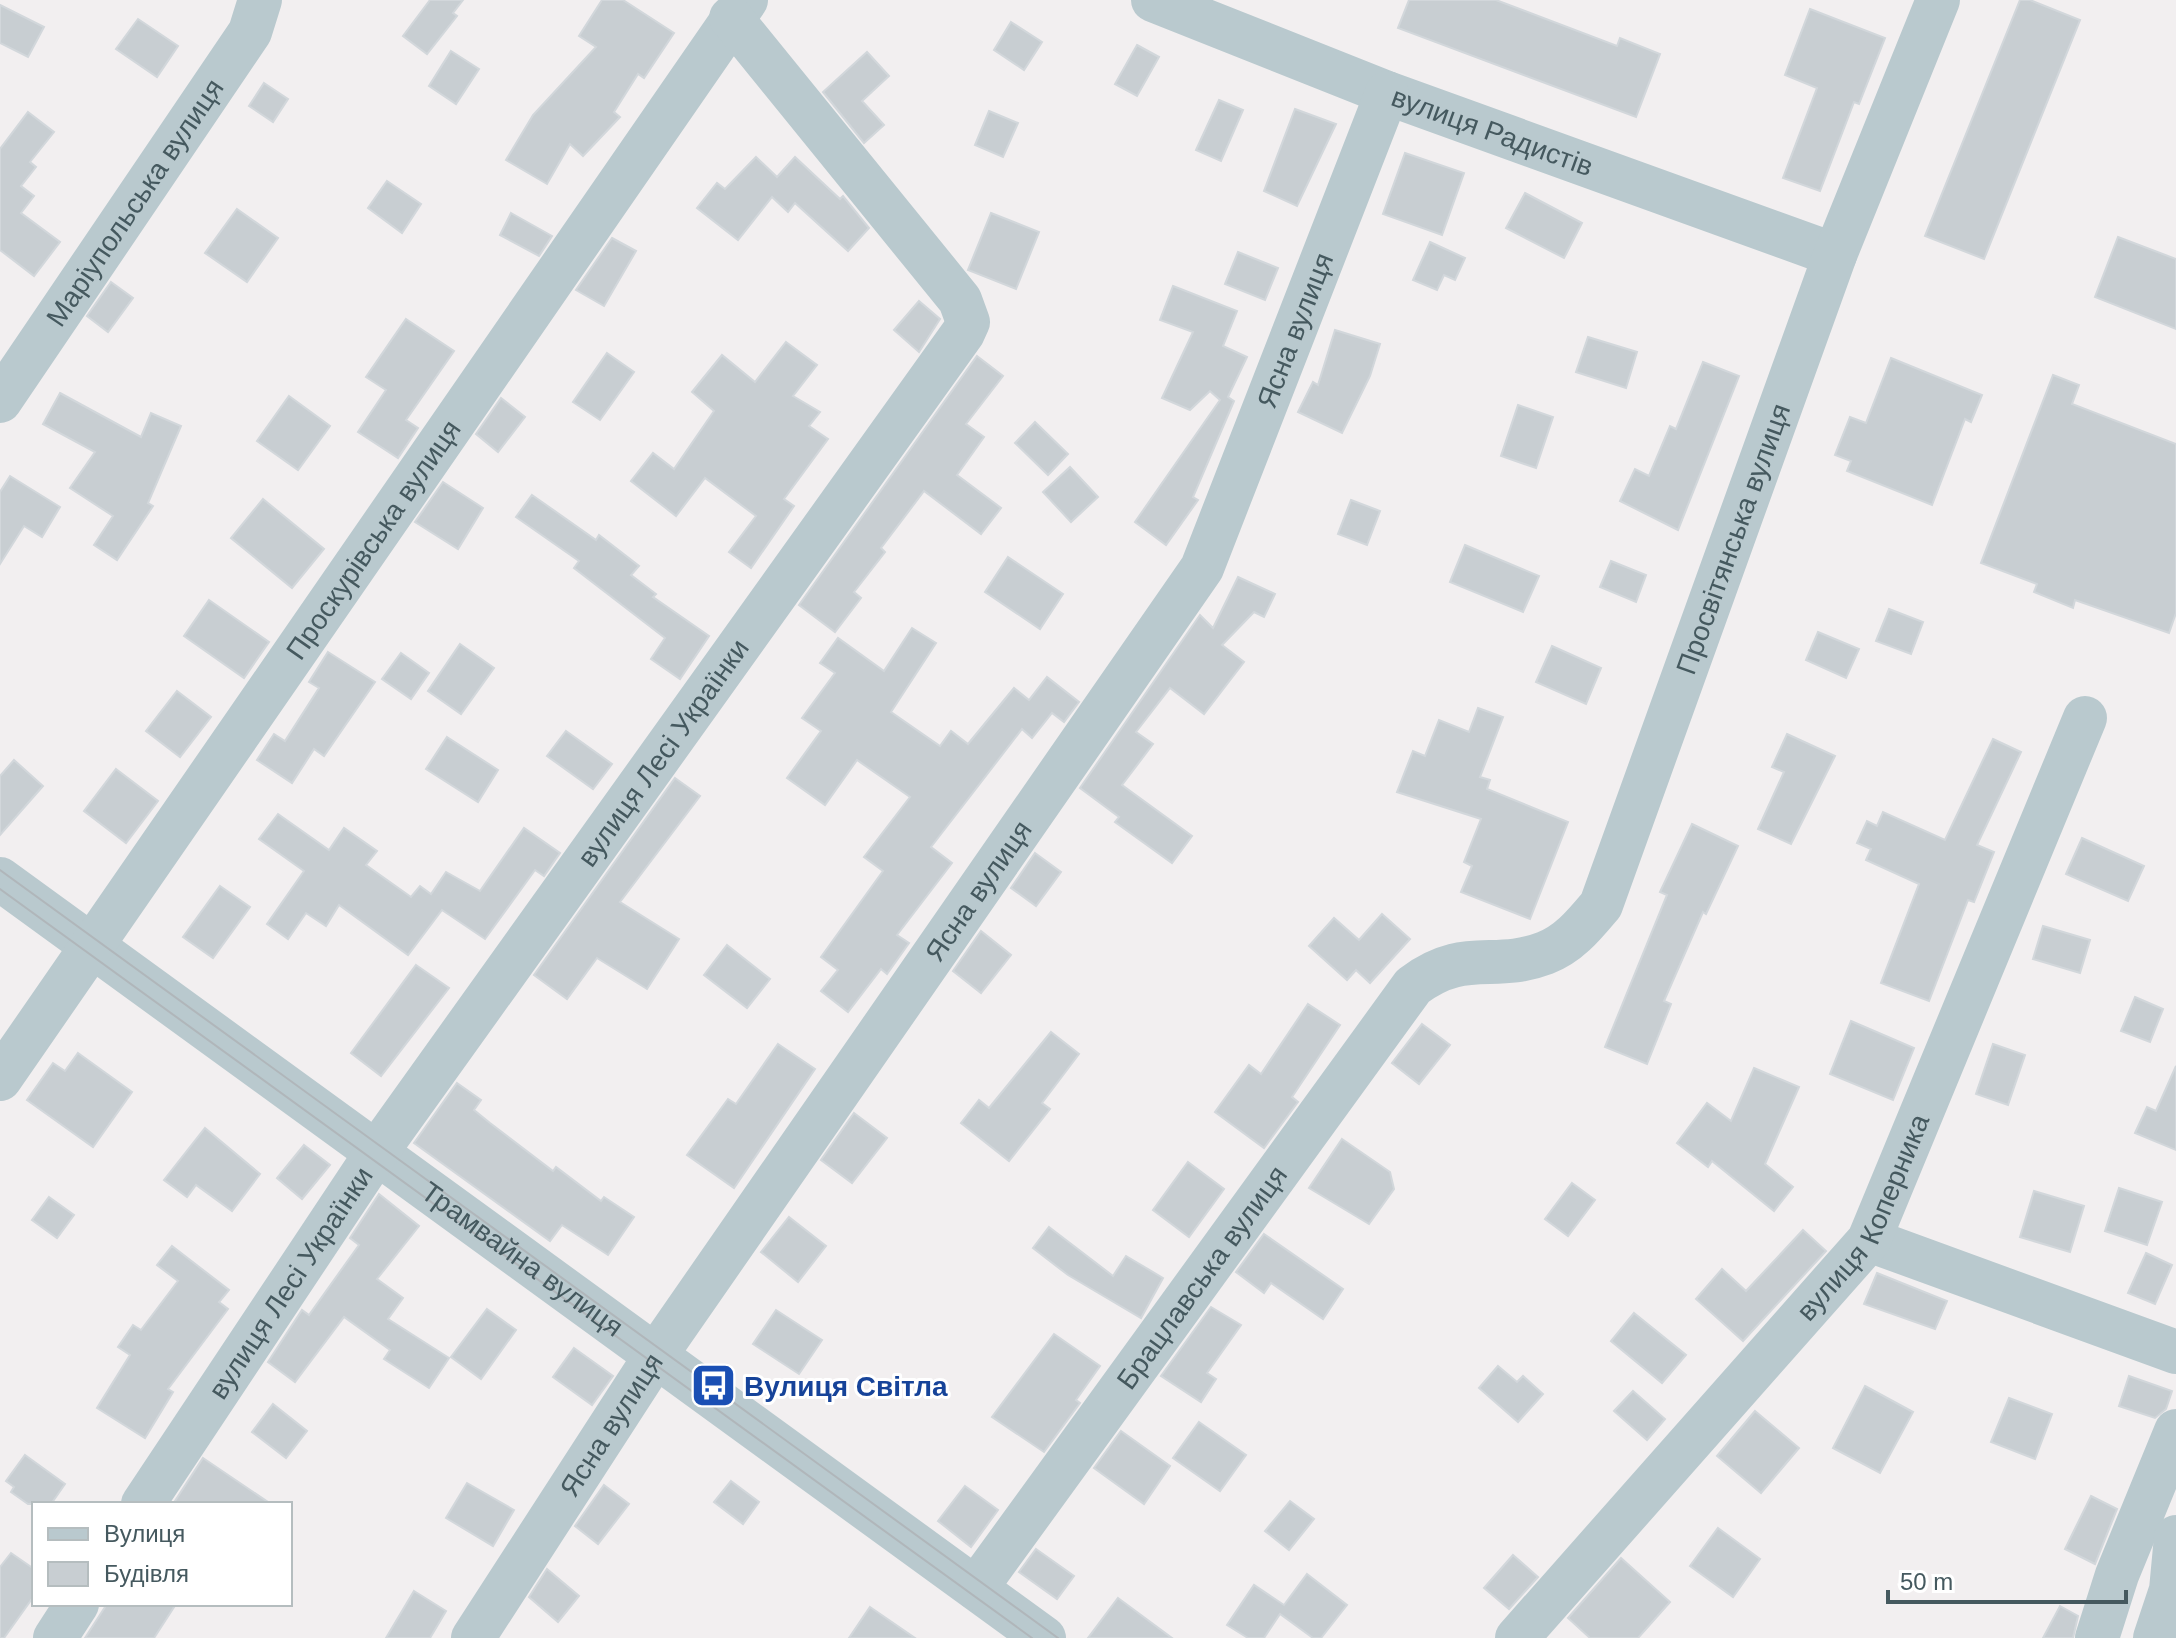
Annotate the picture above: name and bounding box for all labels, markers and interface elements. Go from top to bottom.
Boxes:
street label: Маріупольська вулиця [40,73,229,332]
street label: вулиця Радистів [1388,81,1597,182]
street label: Ясна вулиця [1250,248,1339,412]
street label: Просвітянська вулиця [1670,399,1796,678]
street label: Проскурівська вулиця [280,414,466,665]
street label: вулиця Лесі Українки [571,633,754,872]
street label: Ясна вулиця [919,815,1037,967]
street label: вулиця Коперника [1790,1109,1935,1326]
street label: Брацлавська вулиця [1110,1160,1293,1395]
street label: вулиця Лесі Українки [202,1161,378,1404]
street label: Трамвайна вулиця [416,1175,629,1342]
street label: Ясна вулиця [553,1348,669,1502]
bus stop icon: Вулиця Світла [689,1362,737,1410]
place label: Вулиця Світла [744,1371,948,1402]
legend [32,1502,292,1606]
text: Вулиця [104,1520,185,1547]
scale bar [1888,1554,2126,1604]
text: Будівля [104,1560,189,1587]
text: 50 m [1900,1568,1953,1595]

